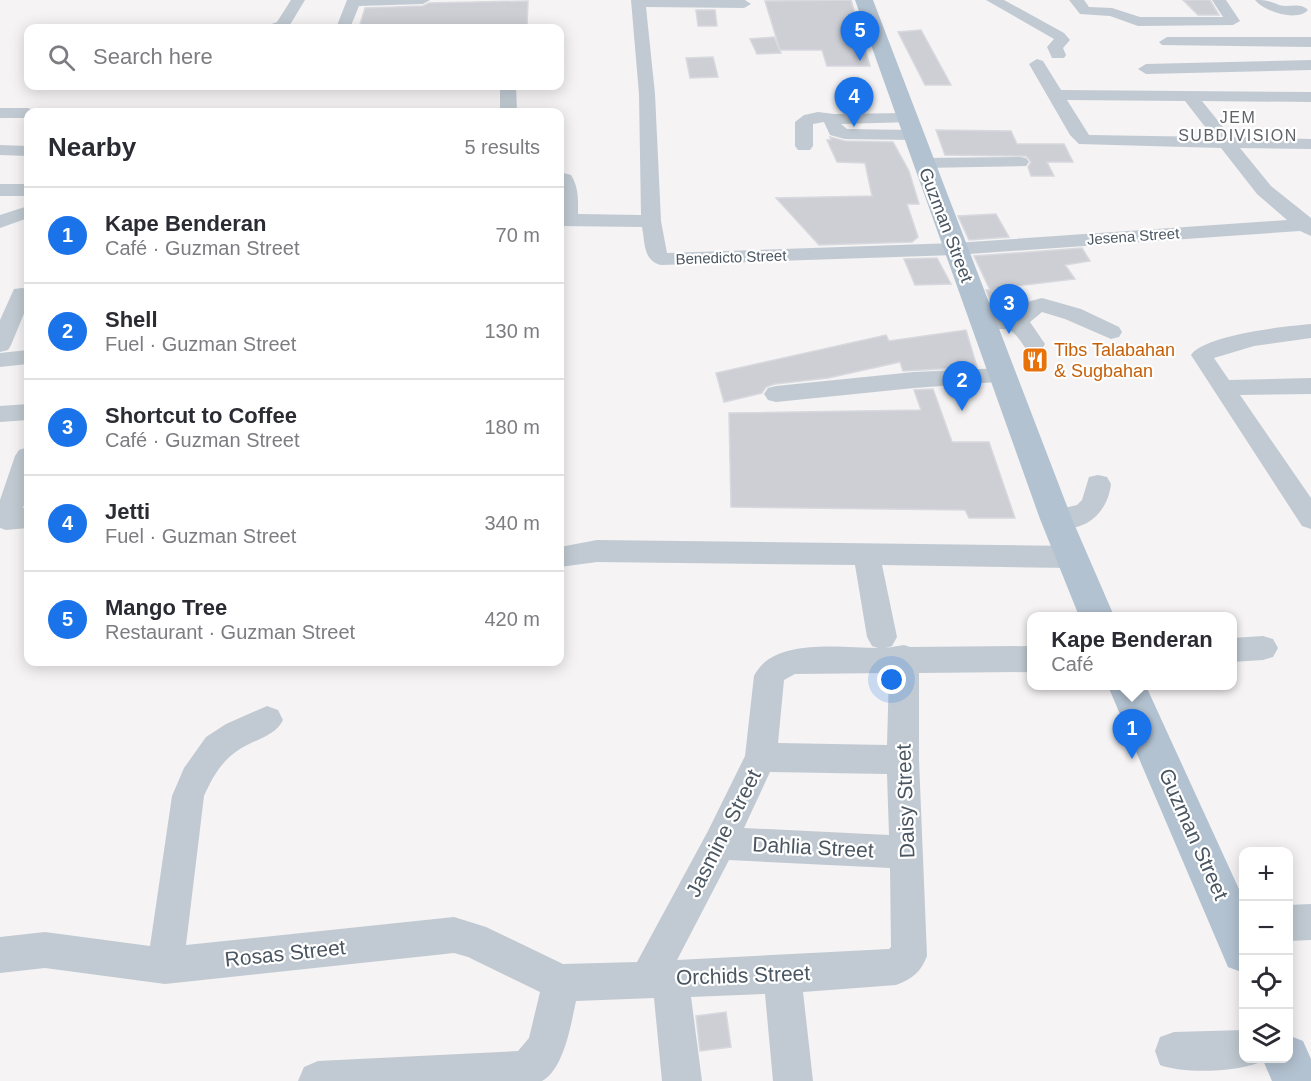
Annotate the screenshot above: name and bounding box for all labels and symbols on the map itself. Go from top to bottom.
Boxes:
pin: 5 [840,11,880,61]
pin: 4 [834,78,874,127]
district label: JEM SUBDIVISION [1178,109,1298,144]
street label: Guzman Street [915,165,977,285]
street label: Jesena Street [1086,224,1181,248]
street label: Benedicto Street [675,247,788,267]
pin: 3 [990,284,1028,334]
place label: Tibs Talabahan & Sugbahan [1054,340,1175,381]
restaurant icon: Tibs Talabahan & Sugbahan [1020,345,1050,375]
pin: 2 [942,362,982,411]
your location [877,665,906,694]
pin: 1 [1112,710,1152,759]
street label: Daisy Street [892,743,918,859]
street label: Jasmine Street [681,765,765,901]
street label: Guzman Street [1155,765,1233,903]
street label: Dahlia Street [752,832,874,862]
street label: Rosas Street [223,935,347,971]
street label: Orchids Street [676,961,811,989]

